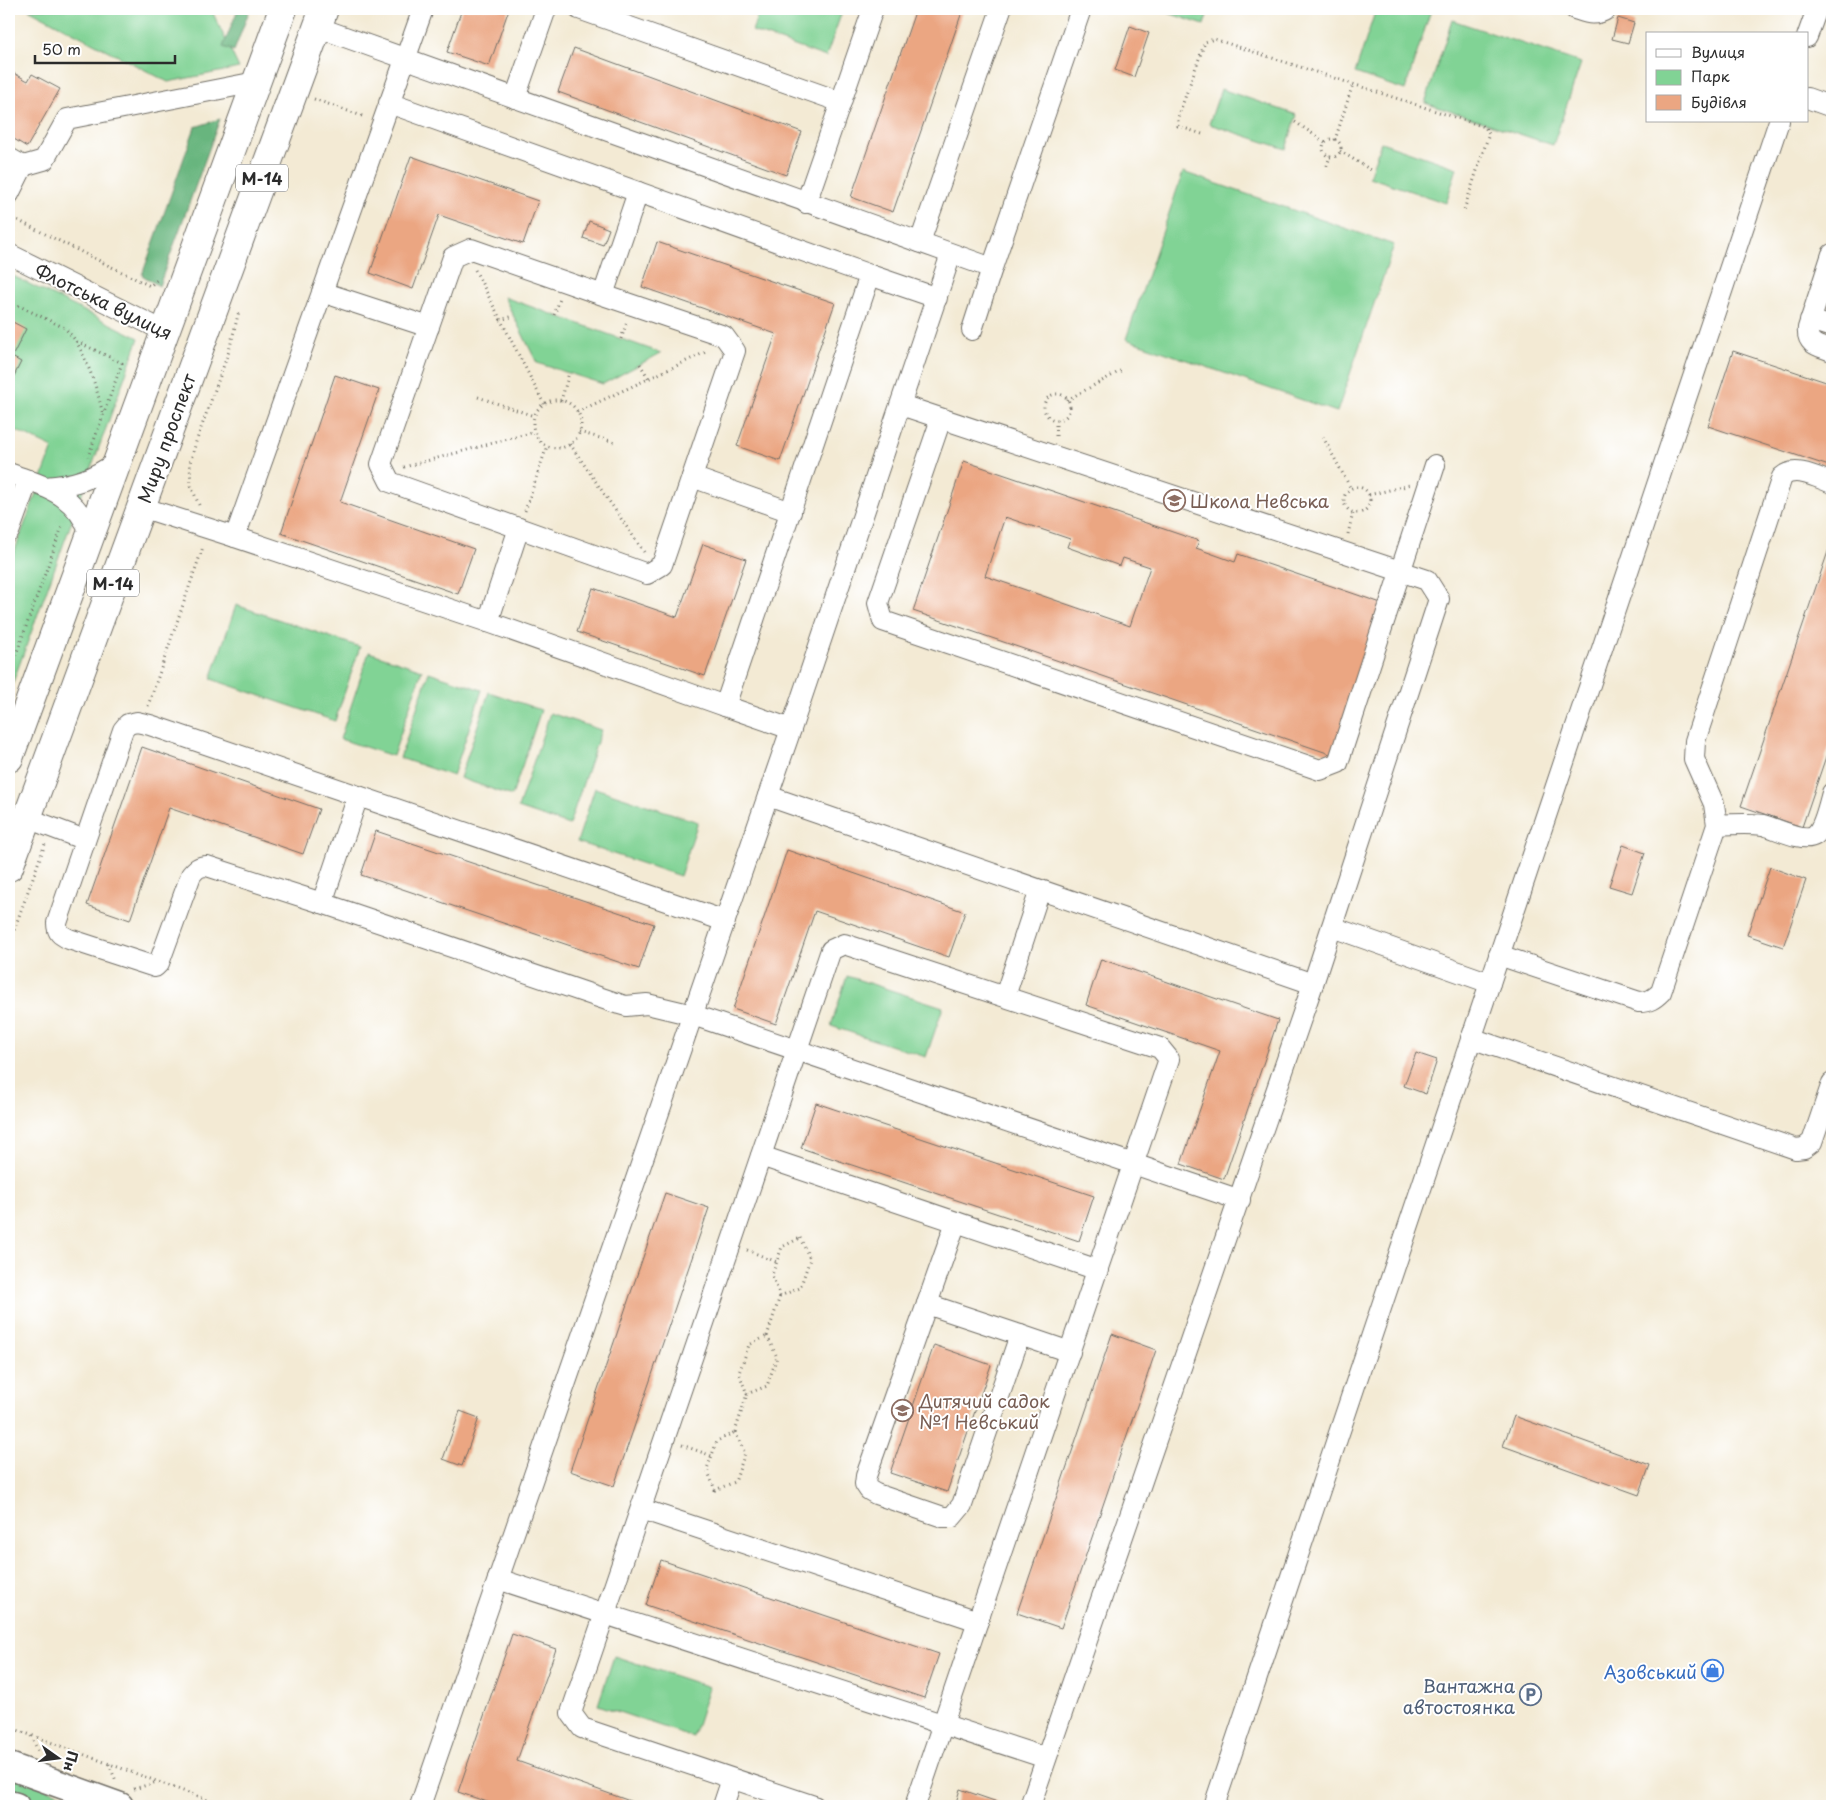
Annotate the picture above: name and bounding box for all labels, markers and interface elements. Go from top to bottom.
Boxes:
scale bar [35,32,175,64]
legend [1646,32,1808,122]
text: 50 m [42,37,81,60]
text: Вулиця [1691,40,1745,63]
text: Парк [1691,64,1730,87]
text: Будівля [1691,90,1747,113]
road number: М-14 [236,164,288,192]
street label: Флотська вулиця [31,256,177,346]
street label: Миру проспект [130,369,202,506]
place label: Школа Невська [1190,487,1330,514]
school or university icon: Школа Невська [1162,488,1186,512]
road number: М-14 [87,570,139,596]
place label: Дитячий садок №1 Невський [918,1387,1050,1435]
school or university icon: Дитячий садок №1 Невський [891,1398,915,1422]
place label: Азовський [1604,1658,1697,1685]
shop icon: Азовський [1701,1659,1725,1683]
place label: Вантажна автостоянка [1403,1672,1516,1720]
parking icon: Вантажна автостоянка [1519,1683,1543,1707]
north arrow [32,1732,82,1782]
text: Пн [58,1749,84,1774]

